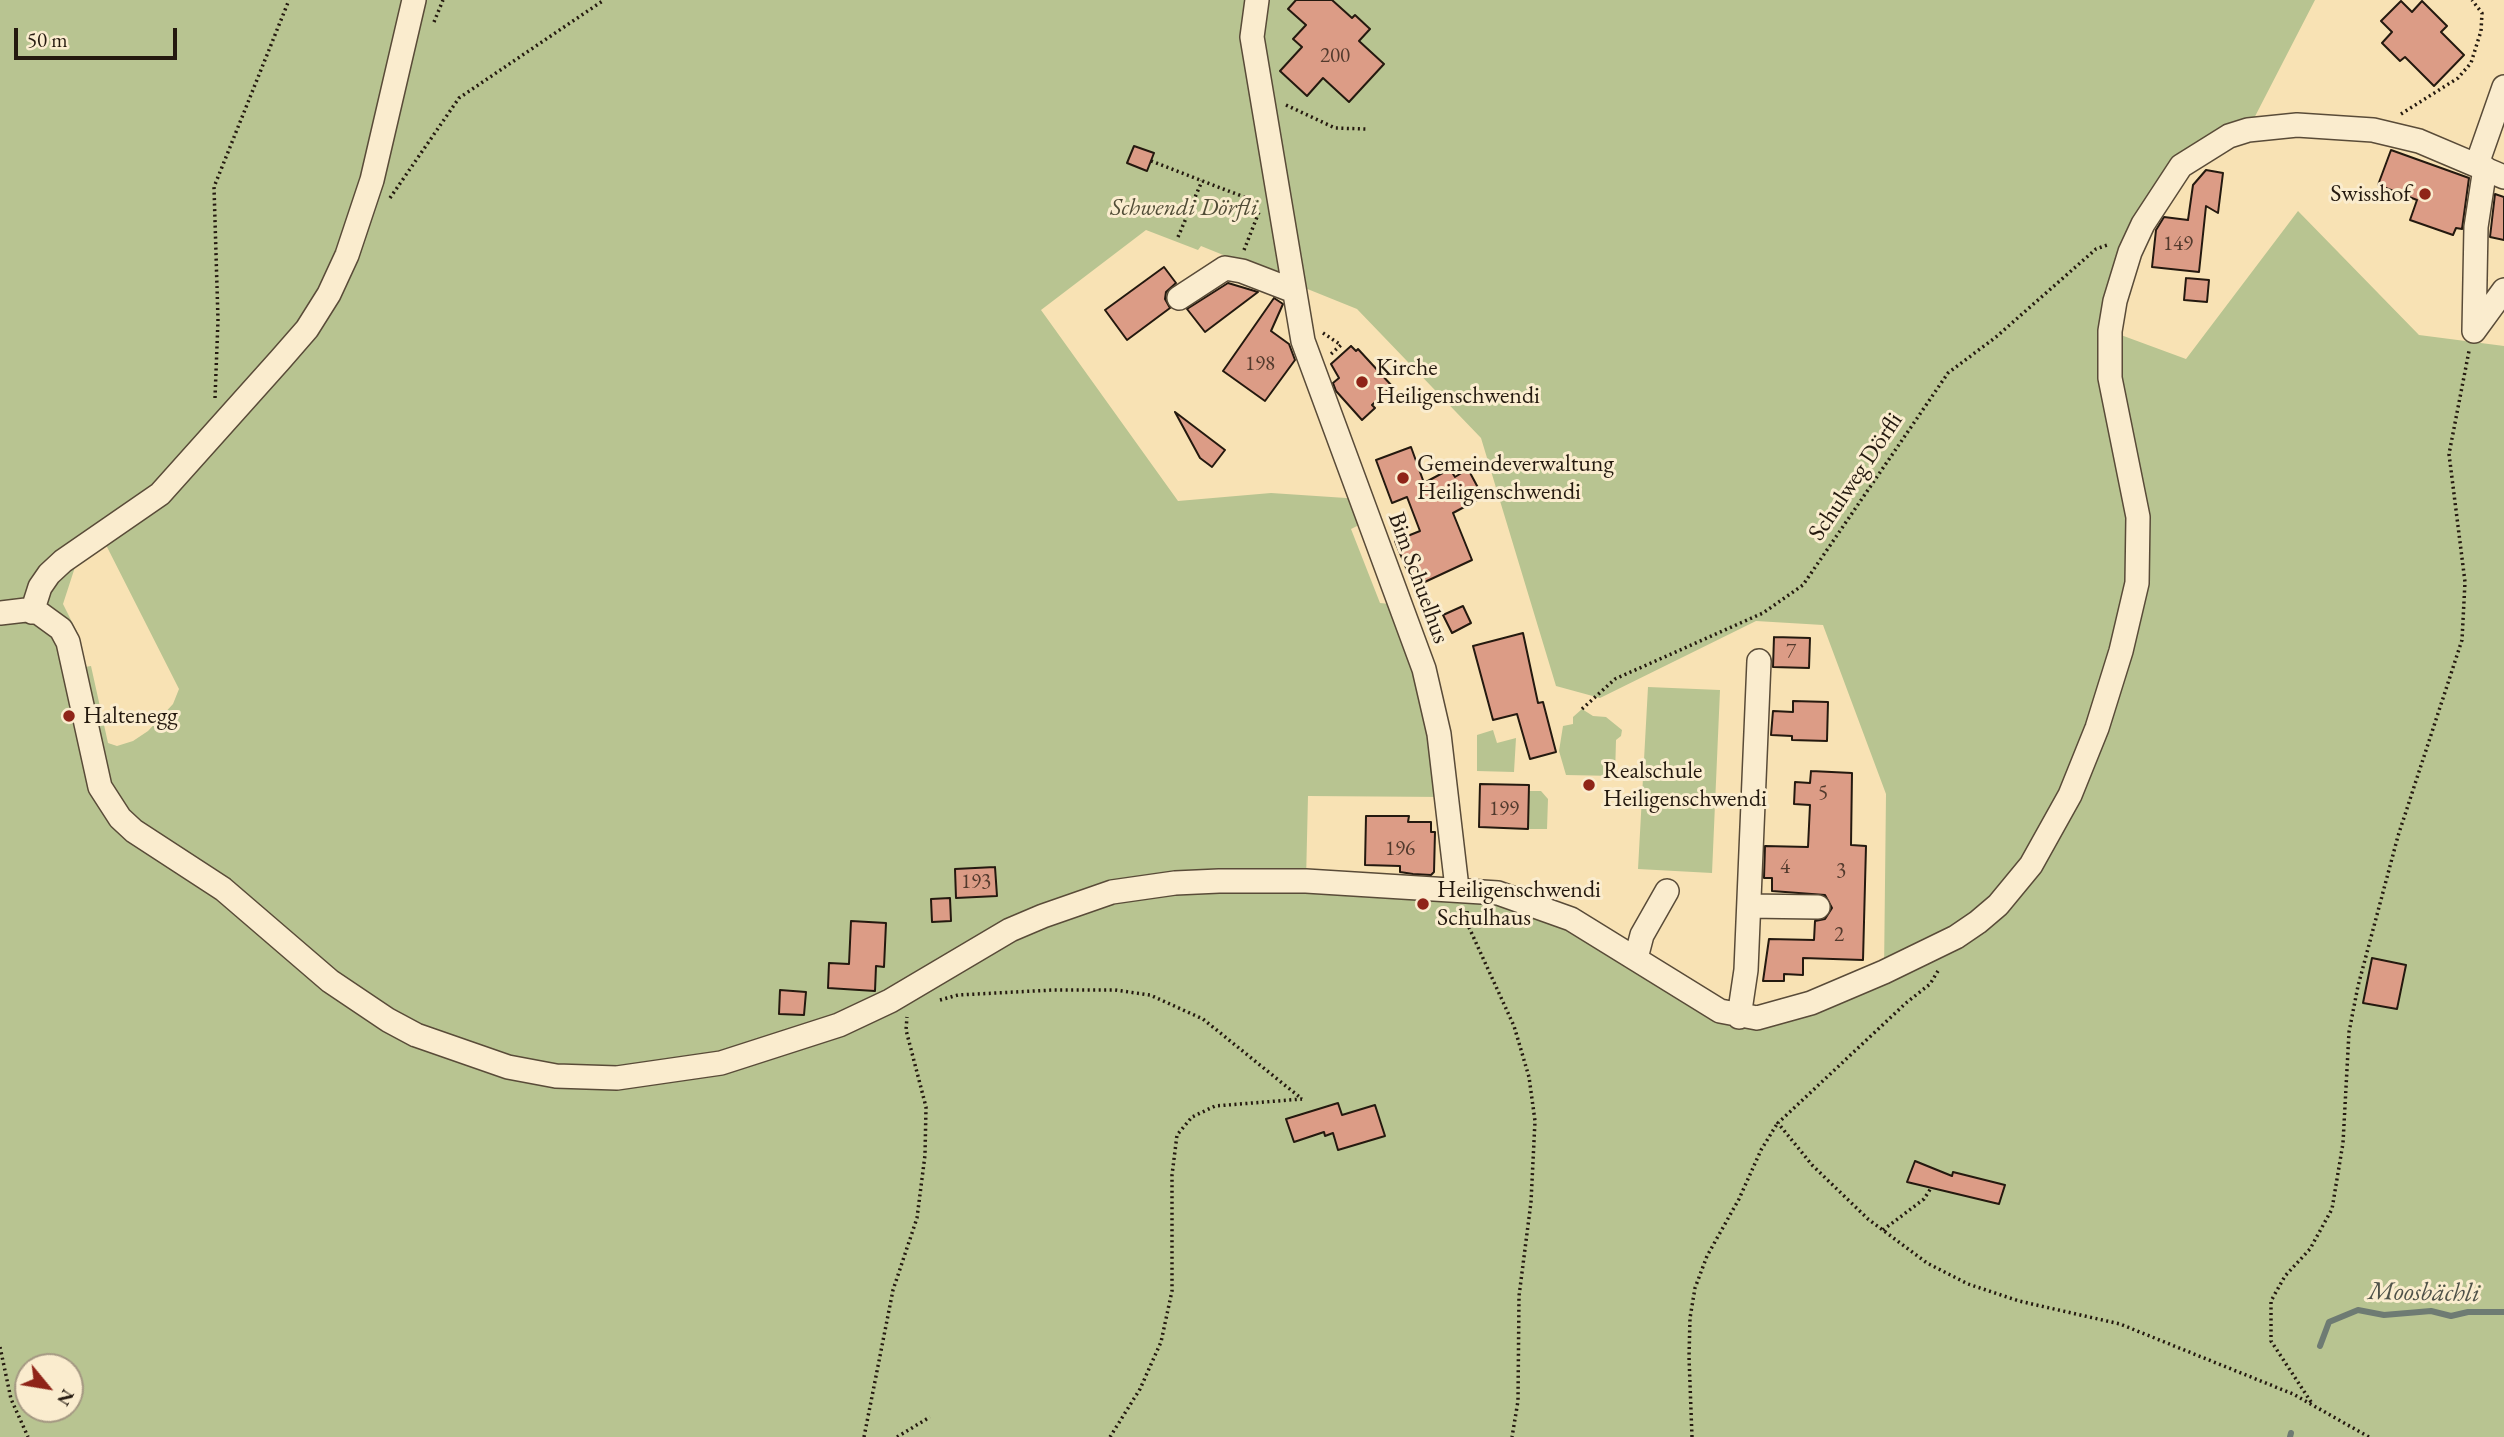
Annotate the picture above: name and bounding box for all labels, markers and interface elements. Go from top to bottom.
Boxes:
scale bar [18,14,180,58]
text: 50 m [27,26,68,53]
house number: 200 [1320,43,1350,69]
place label: Swisshof [2330,180,2411,208]
marker: Swisshof [2417,186,2433,202]
park label: Schwendi Dörfli [1110,194,1258,222]
house number: 149 [2163,231,2193,257]
house number: 198 [1245,351,1275,377]
place label: Kirche Heiligenschwendi [1376,354,1540,410]
marker: Kirche Heiligenschwendi [1354,374,1370,390]
street label: Schulweg Dörfli [1803,408,1909,546]
place label: Gemeindeverwaltung Heiligenschwendi [1417,450,1614,506]
marker: Gemeindeverwaltung Heiligenschwendi [1395,470,1411,486]
street label: Bim Schuelhus [1381,509,1455,647]
house number: 7 [1786,639,1796,665]
place label: Haltenegg [83,702,178,730]
marker: Haltenegg [61,708,77,724]
place label: Realschule Heiligenschwendi [1603,757,1767,813]
marker: Realschule Heiligenschwendi [1581,777,1597,793]
house number: 5 [1818,780,1828,806]
house number: 199 [1489,796,1519,822]
house number: 196 [1385,836,1415,862]
house number: 4 [1780,854,1790,880]
house number: 3 [1836,858,1846,884]
house number: 193 [961,869,991,895]
place label: Heiligenschwendi Schulhaus [1437,876,1601,932]
marker: Heiligenschwendi Schulhaus [1415,896,1431,912]
house number: 2 [1834,922,1844,948]
water label: Moosbächli [2368,1276,2480,1310]
north arrow [14,1353,84,1423]
text: N [51,1385,81,1411]

